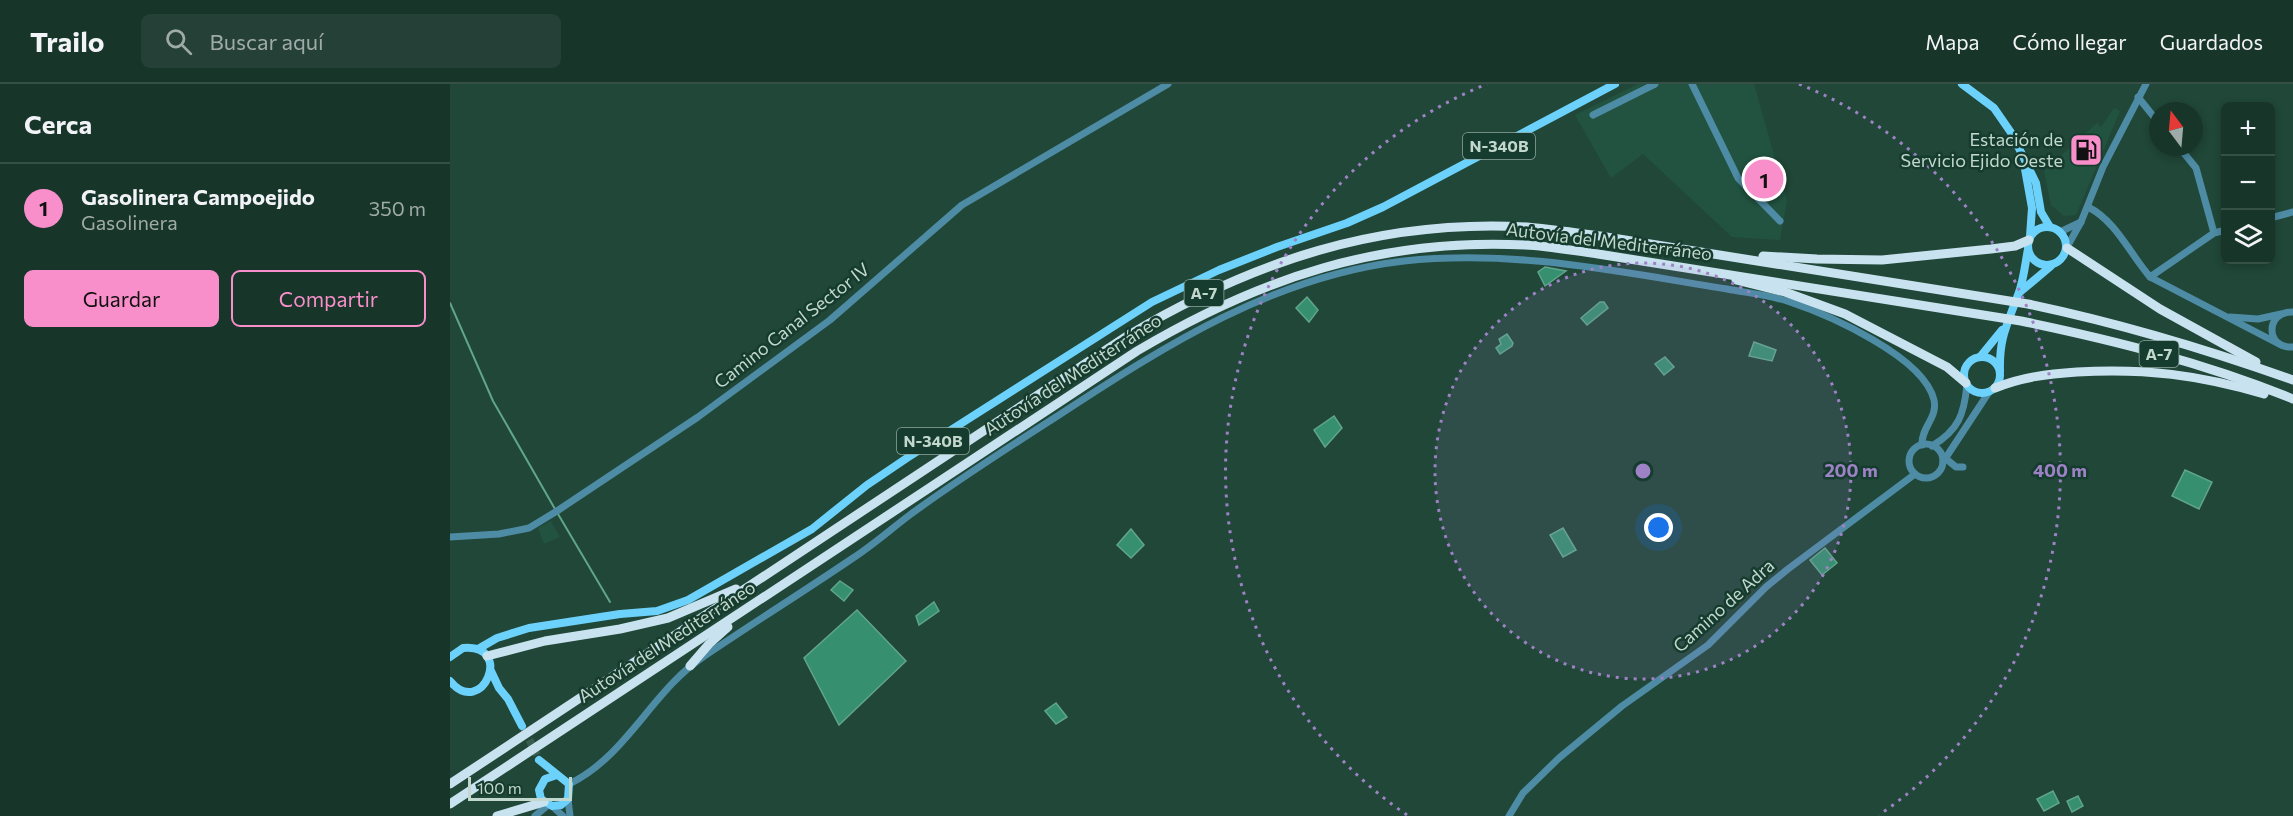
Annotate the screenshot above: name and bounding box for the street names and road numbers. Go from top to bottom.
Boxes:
road number: N-340B [1463,133,1535,159]
street label: Autovía del Mediterráneo [1505,217,1713,265]
street label: Camino Canal Sector IV [709,258,873,393]
road number: A-7 [1184,280,1224,306]
street label: Autovía del Mediterráneo [980,309,1165,440]
road number: A-7 [2140,341,2178,367]
road number: N-340B [897,428,969,454]
street label: Camino de Adra [1668,554,1779,657]
street label: Autovía del Mediterráneo [574,576,759,707]

